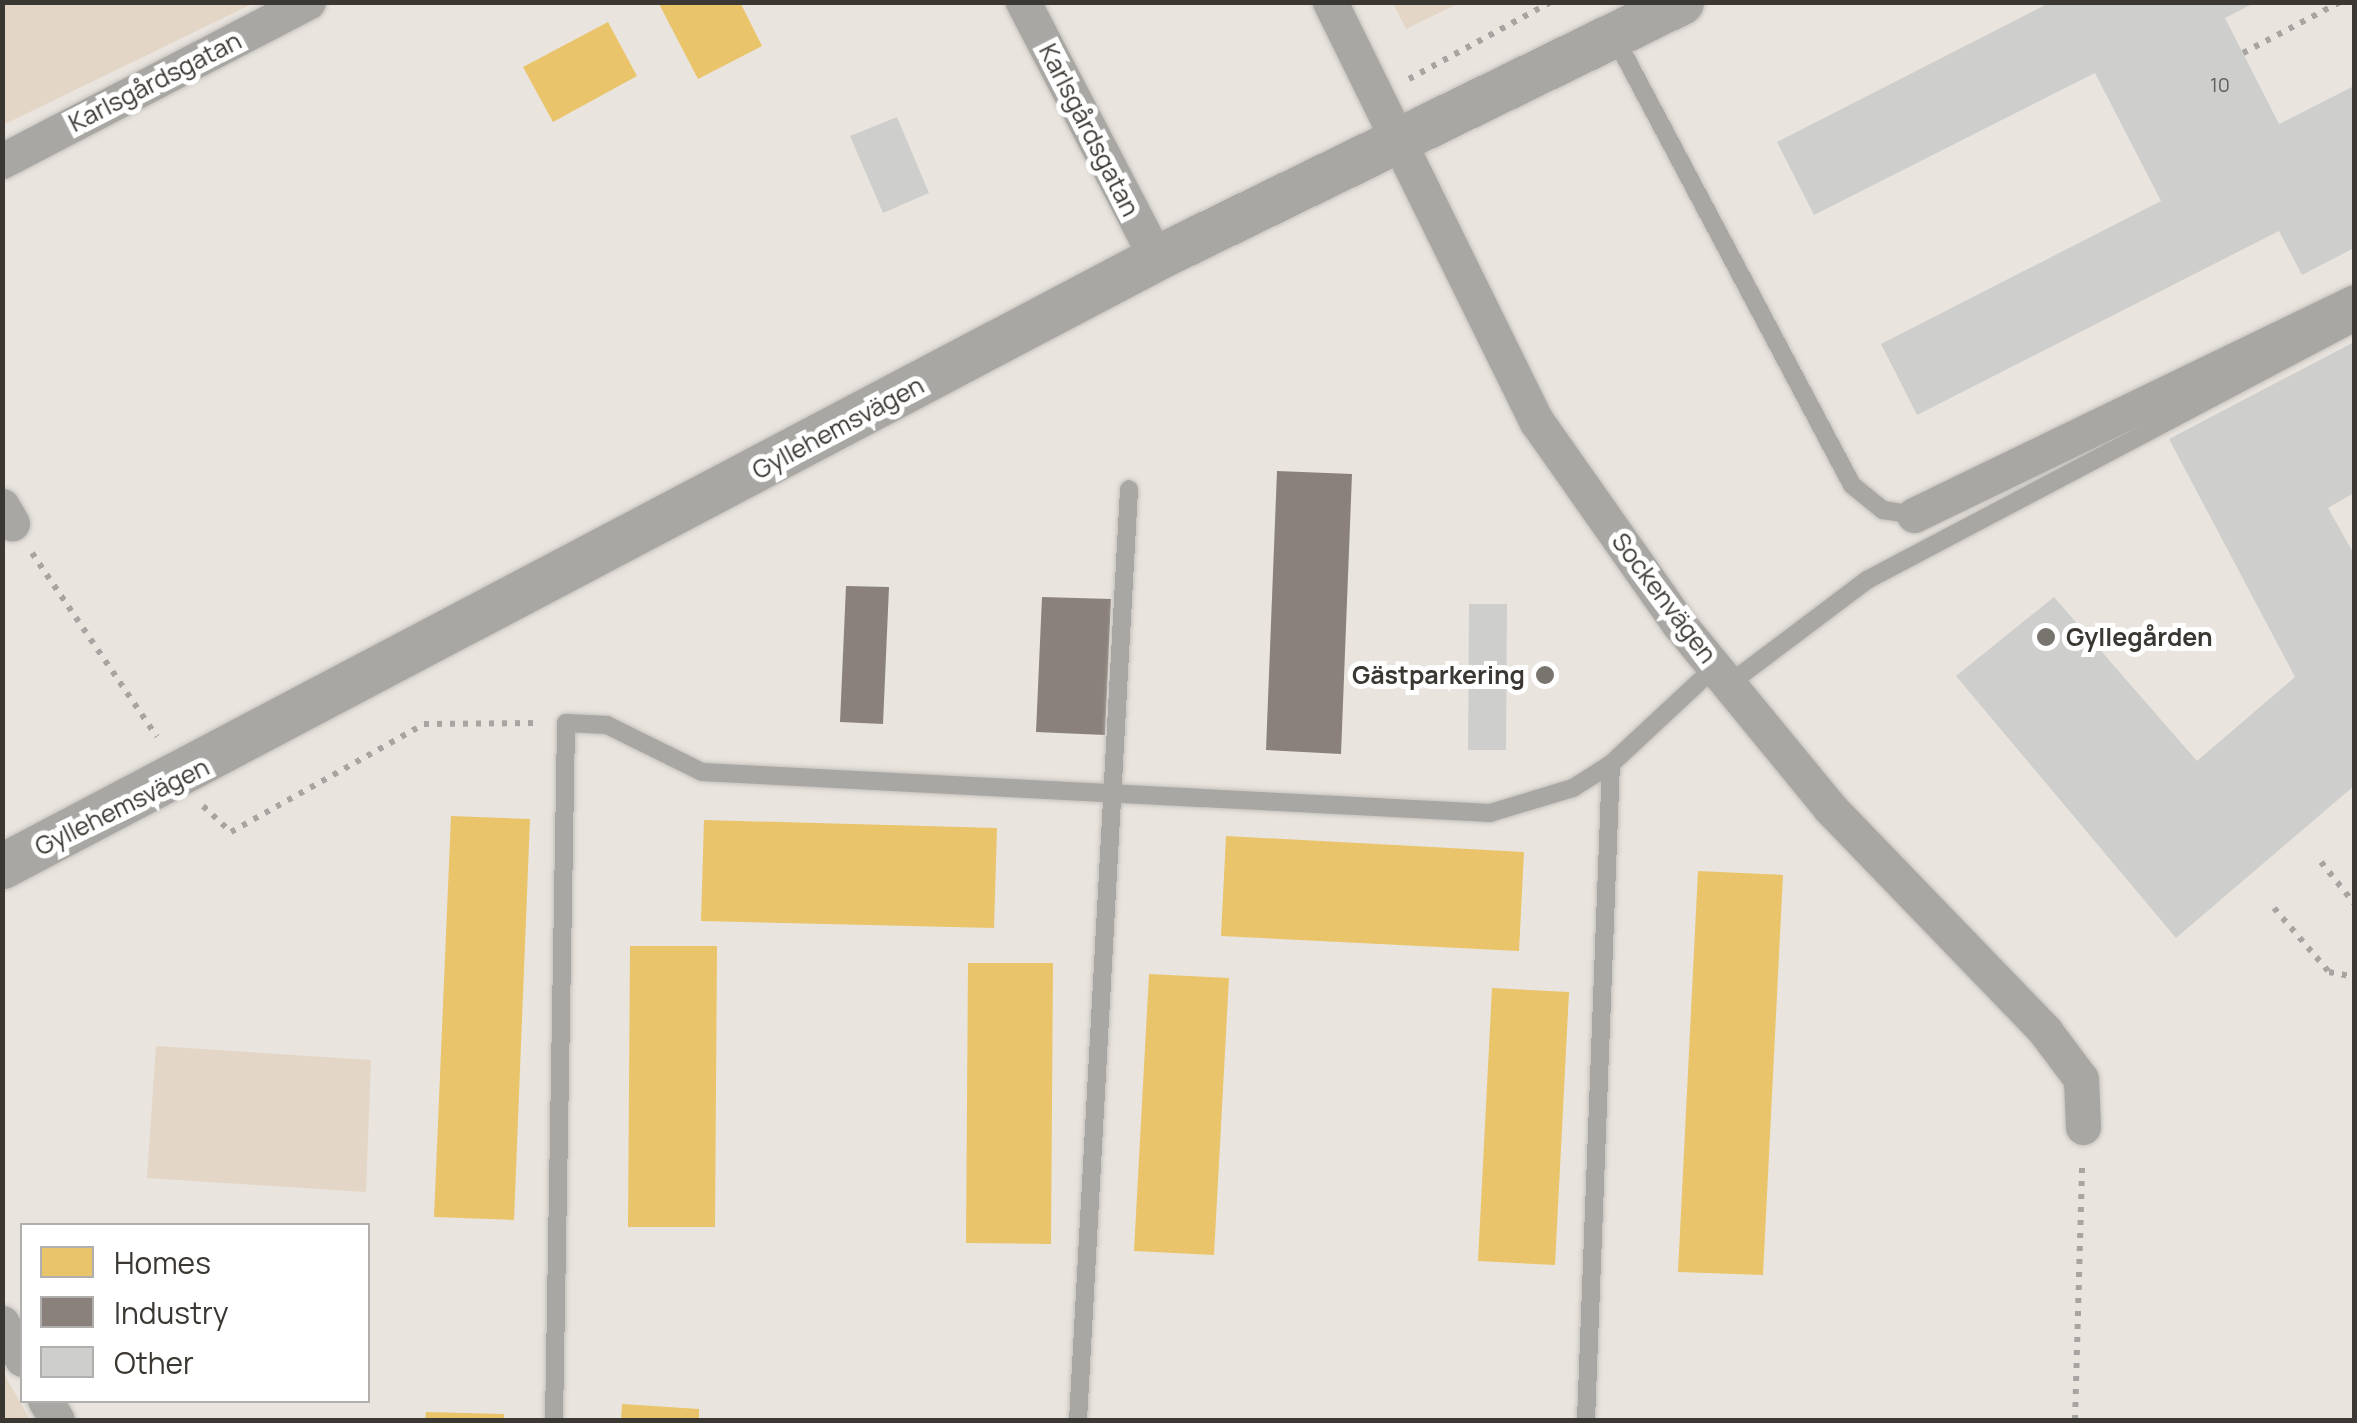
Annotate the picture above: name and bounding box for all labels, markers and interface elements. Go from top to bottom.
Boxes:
street label: Karlsgårdsgatan [64,26,246,138]
street label: Karlsgårdsgatan [1033,39,1145,221]
house number: 10 [2210,72,2230,96]
street label: Gyllehemsvägen [747,370,929,486]
street label: Sockenvägen [1605,527,1723,669]
place label: Gyllegården [2066,622,2213,652]
marker: Gyllegården [2035,626,2057,648]
place label: Gästparkering [1352,660,1525,690]
marker: Gästparkering [1534,664,1556,686]
street label: Gyllehemsvägen [30,752,214,862]
legend [20,1223,370,1403]
text: Homes [114,1242,211,1283]
text: Industry [114,1292,229,1333]
text: Other [114,1342,194,1383]

